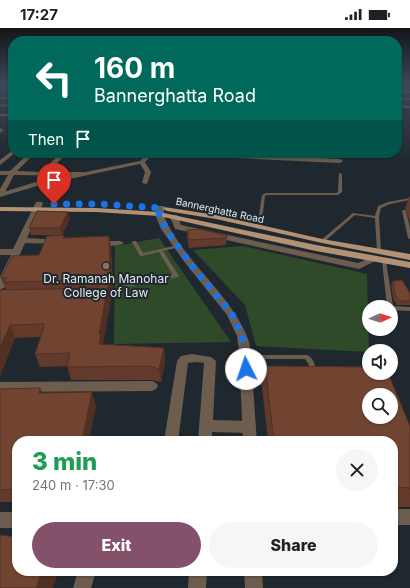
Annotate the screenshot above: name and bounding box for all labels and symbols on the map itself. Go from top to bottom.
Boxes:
pin [37,163,71,204]
street label: Bannerghatta Road [175,195,265,225]
marker: Dr. Ramanah Manohar College of Law [101,261,111,271]
place label: Dr. Ramanah Manohar College of Law [43,271,169,300]
north arrow [362,300,398,336]
position arrow [225,348,267,390]

